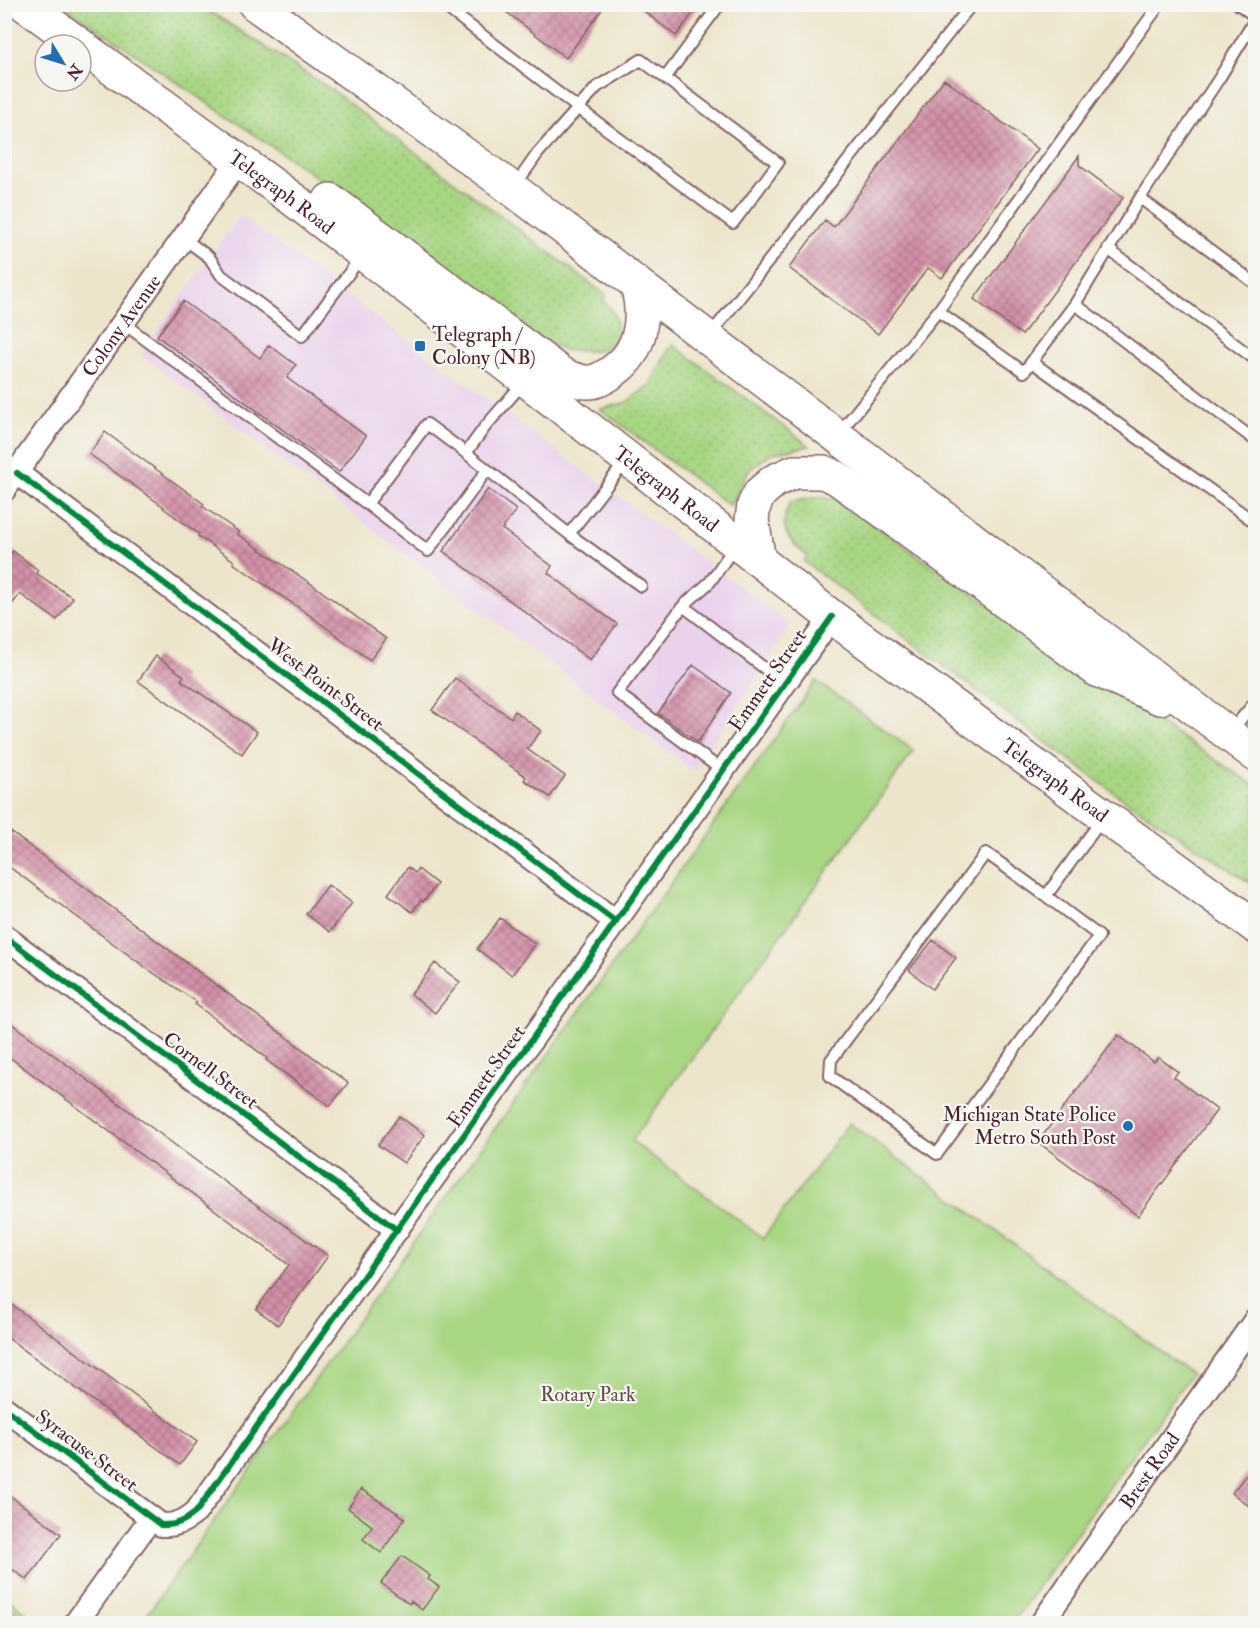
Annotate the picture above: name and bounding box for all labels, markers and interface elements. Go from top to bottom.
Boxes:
north arrow [33,33,93,93]
text: N [61,59,87,84]
street label: Telegraph Road [223,145,340,240]
street label: Colony Avenue [77,270,167,382]
place label: Telegraph / Colony (NB) [432,322,536,370]
marker: Telegraph / Colony (NB) [413,339,427,353]
street label: Telegraph Road [609,441,724,538]
street label: Emmett Street [723,624,812,736]
street label: West Point Street [262,632,389,737]
street label: Telegraph Road [997,733,1113,828]
street label: Emmett Street [442,1020,531,1132]
street label: Cornell Street [158,1026,264,1115]
place label: Michigan State Police Metro South Post [943,1102,1117,1150]
marker: Michigan State Police Metro South Post [1121,1119,1135,1133]
park label: Rotary Park [540,1382,636,1407]
street label: Syracuse Street [31,1404,143,1497]
street label: Brest Road [1114,1427,1185,1514]

